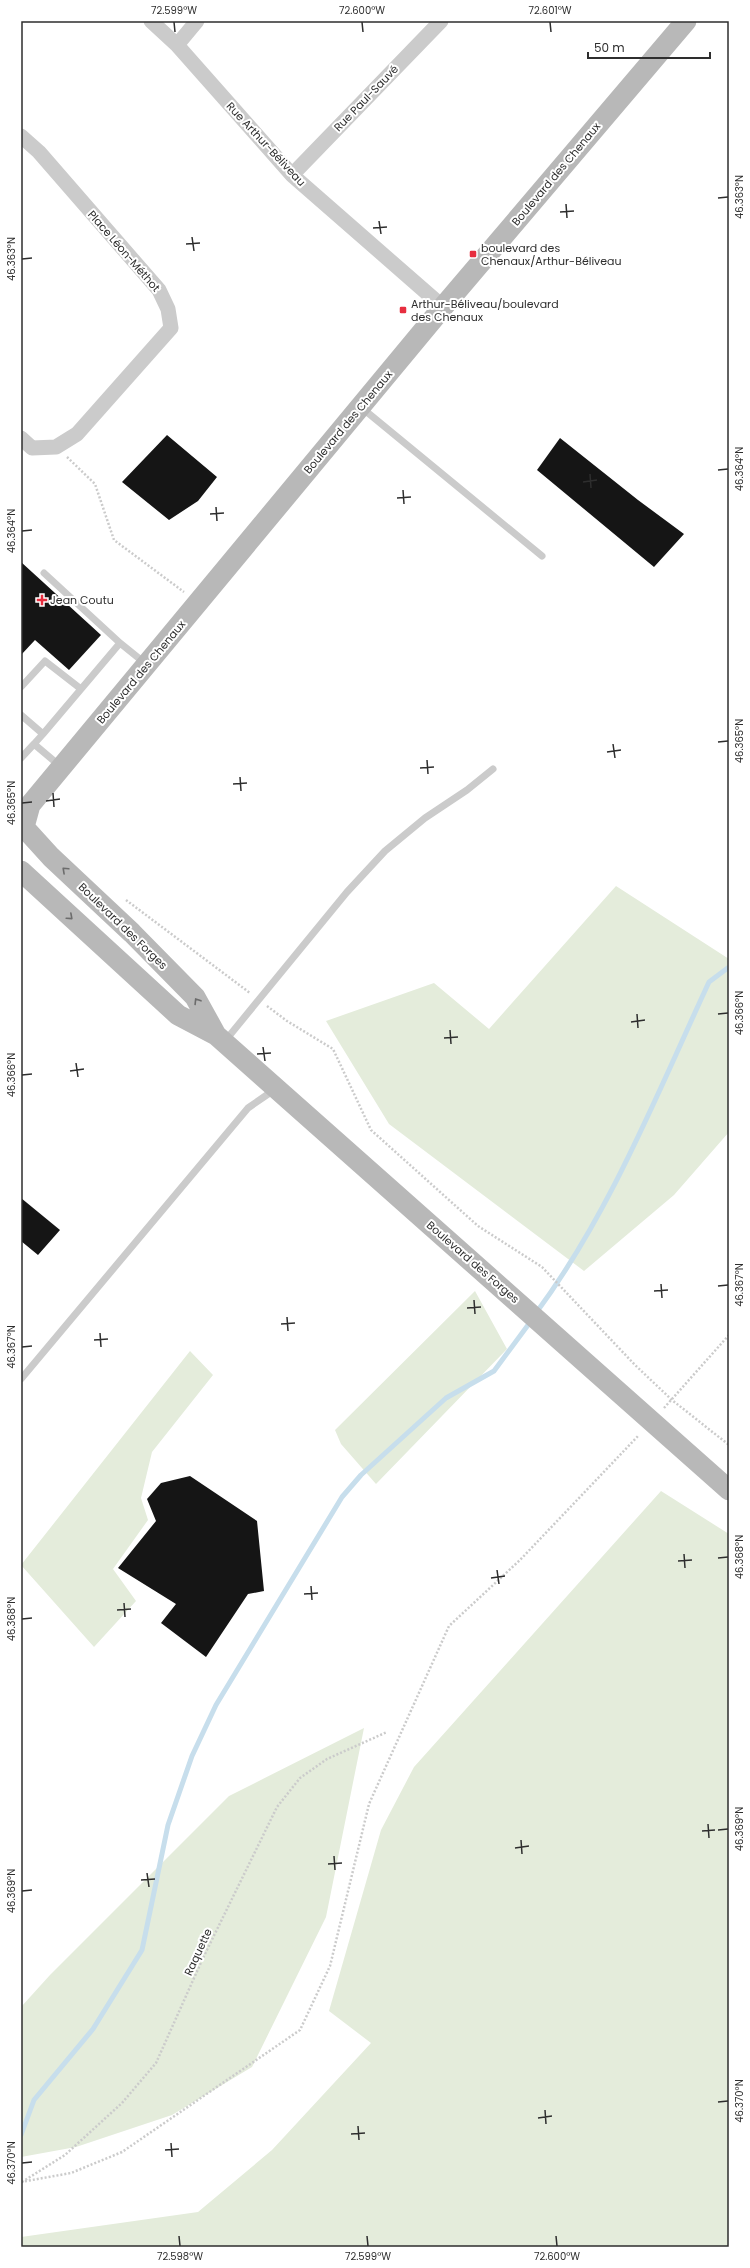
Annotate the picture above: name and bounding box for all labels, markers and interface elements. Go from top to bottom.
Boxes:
text: 72.599°W [151,3,197,18]
text: 72.600°W [339,3,385,18]
text: 72.601°W [529,3,572,18]
scale bar [588,34,710,60]
text: 50 m [594,39,625,56]
street label: Rue Paul-Sauvé [330,61,402,135]
street label: Rue Arthur-Béliveau [223,98,309,190]
street label: Boulevard des Chenaux [508,118,605,229]
text: 46.363°N [732,175,747,219]
street label: Place Léon-Méthot [84,207,164,295]
text: 46.363°N [4,237,19,281]
place label: boulevard des Chenaux/Arthur-Béliveau [481,240,622,269]
marker: boulevard des Chenaux/Arthur-Béliveau [468,249,478,259]
place label: Arthur-Béliveau/boulevard des Chenaux [411,296,559,325]
marker: Arthur-Béliveau/boulevard des Chenaux [398,305,408,315]
street label: Boulevard des Chenaux [300,366,397,477]
text: 46.364°N [732,447,747,491]
text: 46.364°N [4,509,19,553]
place label: Jean Coutu [50,592,114,608]
marker: Jean Coutu [37,595,47,605]
street label: Boulevard des Chenaux [93,616,190,727]
text: 46.365°N [732,719,747,763]
text: 46.365°N [4,781,19,825]
one-way arrow [62,868,70,875]
street label: Boulevard des Forges [75,879,171,973]
one-way arrow [65,912,73,919]
text: 46.366°N [732,991,747,1035]
one-way arrow [194,998,202,1005]
text: 46.366°N [4,1053,19,1097]
street label: Boulevard des Forges [423,1217,523,1307]
text: 46.367°N [732,1263,747,1307]
text: 46.367°N [4,1325,19,1369]
text: 46.368°N [732,1535,747,1579]
text: 46.368°N [4,1597,19,1641]
text: 46.369°N [732,1807,747,1851]
text: 46.369°N [4,1869,19,1913]
street label: Raquette [180,1926,216,1978]
text: 46.370°N [732,2079,747,2123]
text: 46.370°N [4,2141,19,2185]
text: 72.598°W [157,2249,203,2264]
text: 72.599°W [345,2249,391,2264]
text: 72.600°W [534,2249,580,2264]

